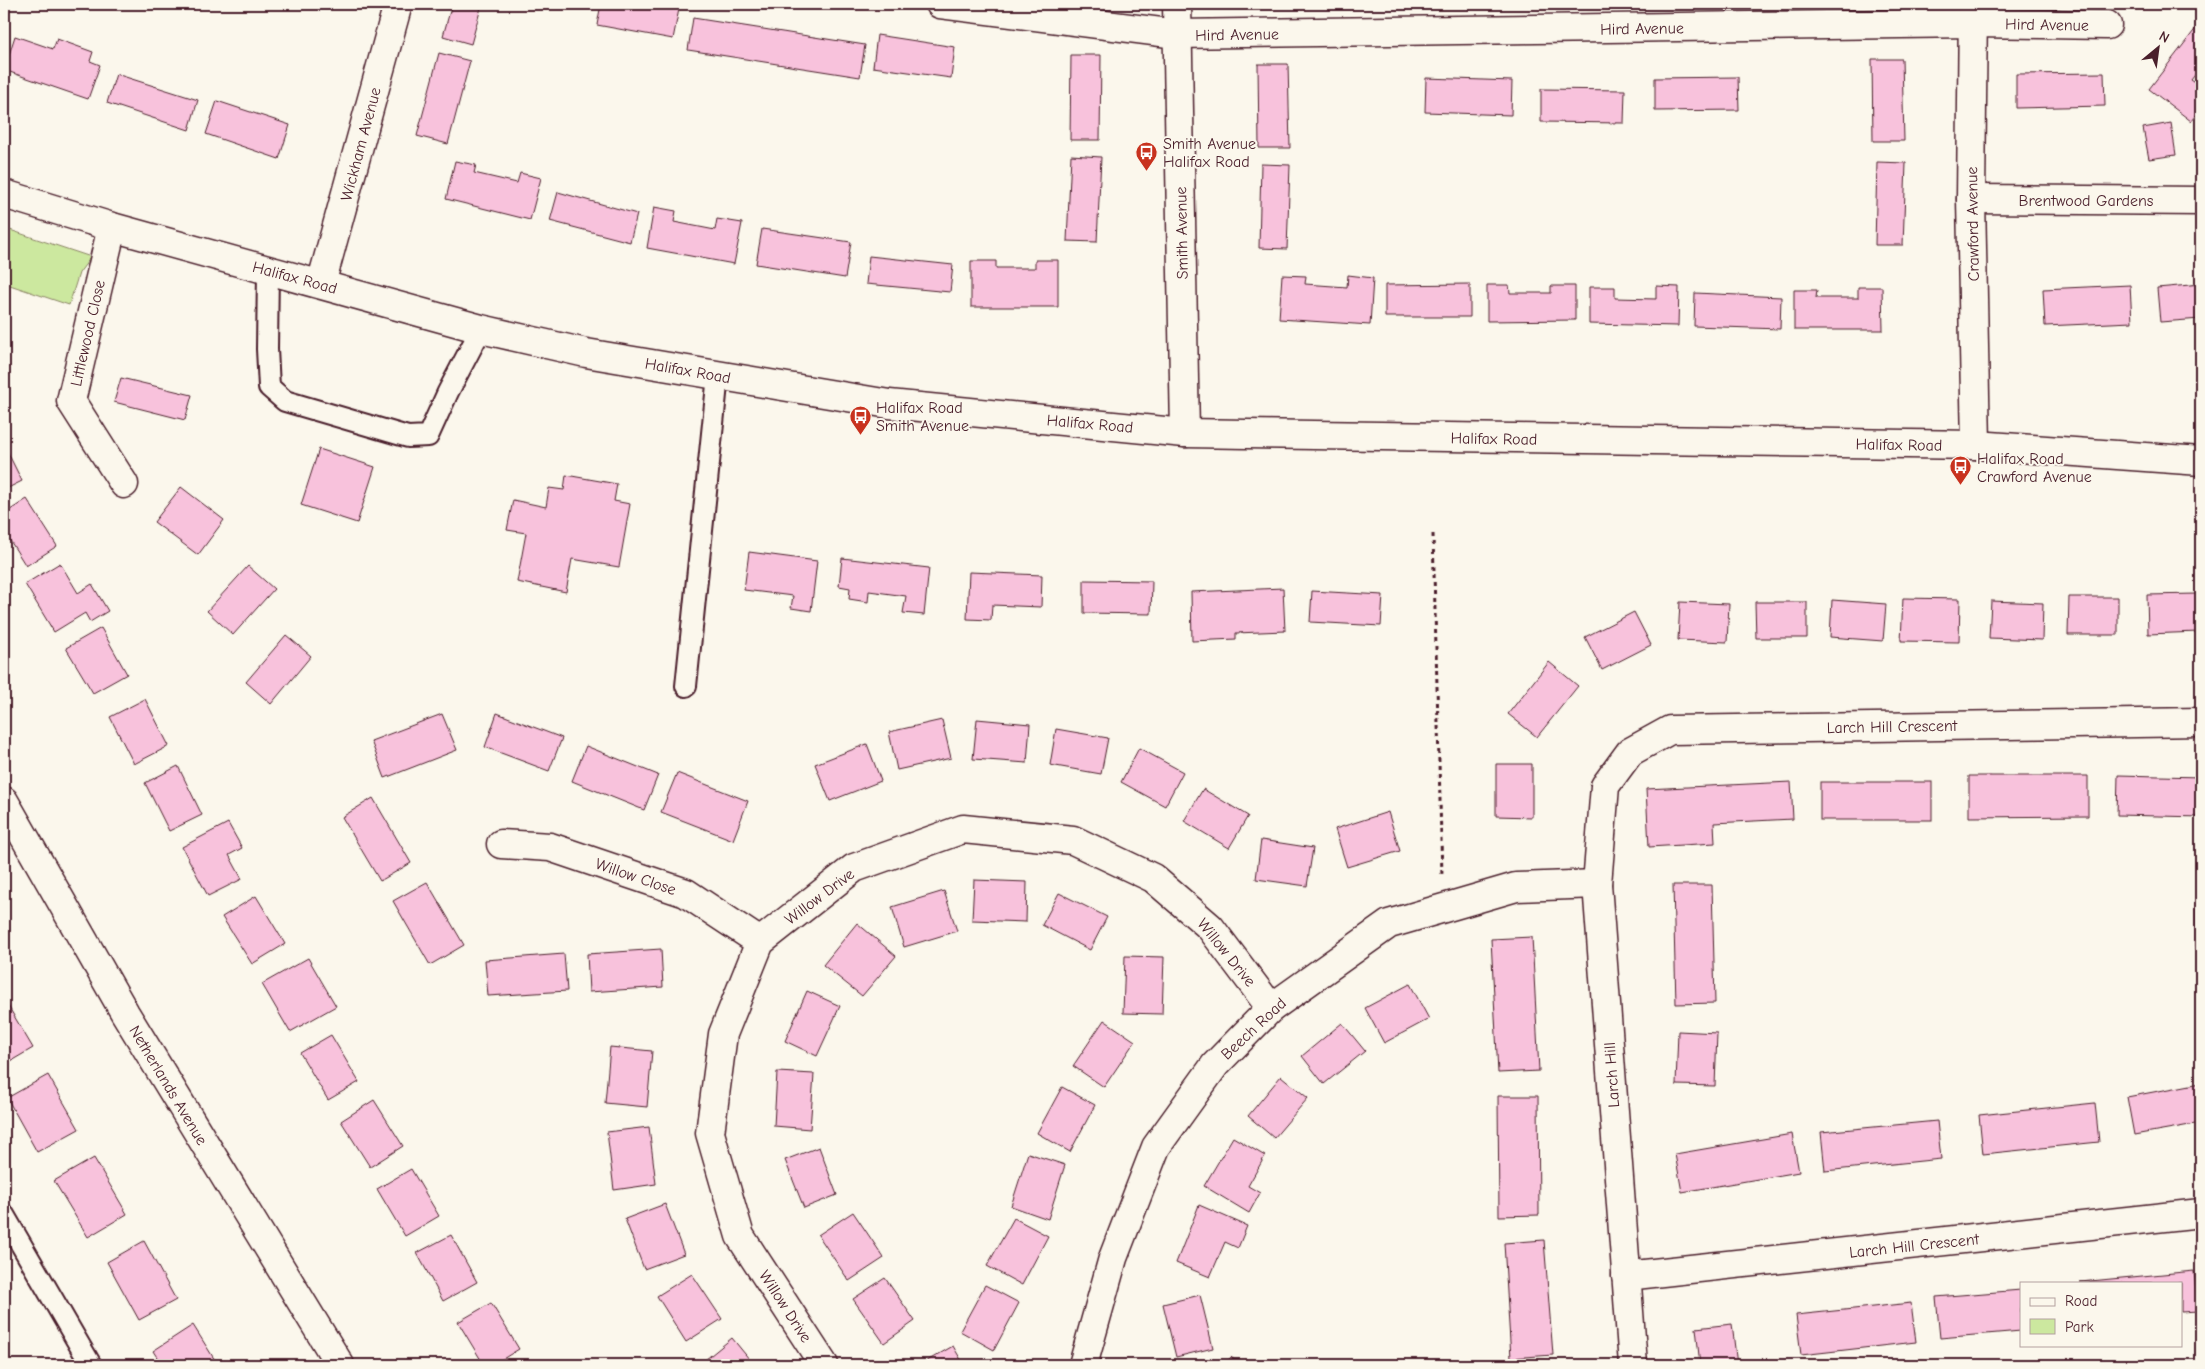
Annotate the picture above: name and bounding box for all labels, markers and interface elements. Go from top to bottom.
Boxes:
street label: Hird Avenue [2005,15,2089,35]
street label: Hird Avenue [1600,19,1684,39]
north arrow [2132,22,2182,72]
street label: Hird Avenue [1195,25,1279,45]
text: N [2156,27,2172,47]
street label: Wickham Avenue [337,85,385,203]
place label: Smith Avenue Halifax Road [1163,135,1256,171]
bus stop icon: Smith Avenue Halifax Road [1135,140,1159,171]
street label: Crawford Avenue [1963,166,1983,282]
street label: Smith Avenue [1172,186,1192,280]
street label: Brentwood Gardens [2018,192,2154,210]
street label: Halifax Road [250,258,339,298]
street label: Littlewood Close [67,278,109,388]
street label: Halifax Road [643,355,732,387]
place label: Halifax Road Smith Avenue [876,399,969,435]
bus stop icon: Halifax Road Smith Avenue [848,404,872,435]
street label: Halifax Road [1046,411,1134,437]
street label: Halifax Road [1450,429,1538,449]
street label: Halifax Road [1855,435,1943,455]
place label: Halifax Road Crawford Avenue [1977,450,2092,486]
bus stop icon: Halifax Road Crawford Avenue [1949,455,1973,486]
street label: Larch Hill Crescent [1827,717,1958,737]
street label: Willow Close [593,855,678,899]
street label: Willow Drive [781,865,858,929]
street label: Willow Drive [1193,915,1259,990]
street label: Beech Road [1218,994,1290,1063]
street label: Netherlands Avenue [125,1023,211,1148]
street label: Larch Hill [1601,1042,1623,1108]
street label: Larch Hill Crescent [1848,1230,1980,1262]
street label: Willow Drive [755,1267,815,1346]
legend [2020,1282,2182,1346]
text: Road [2065,1292,2097,1310]
text: Park [2065,1318,2094,1336]

